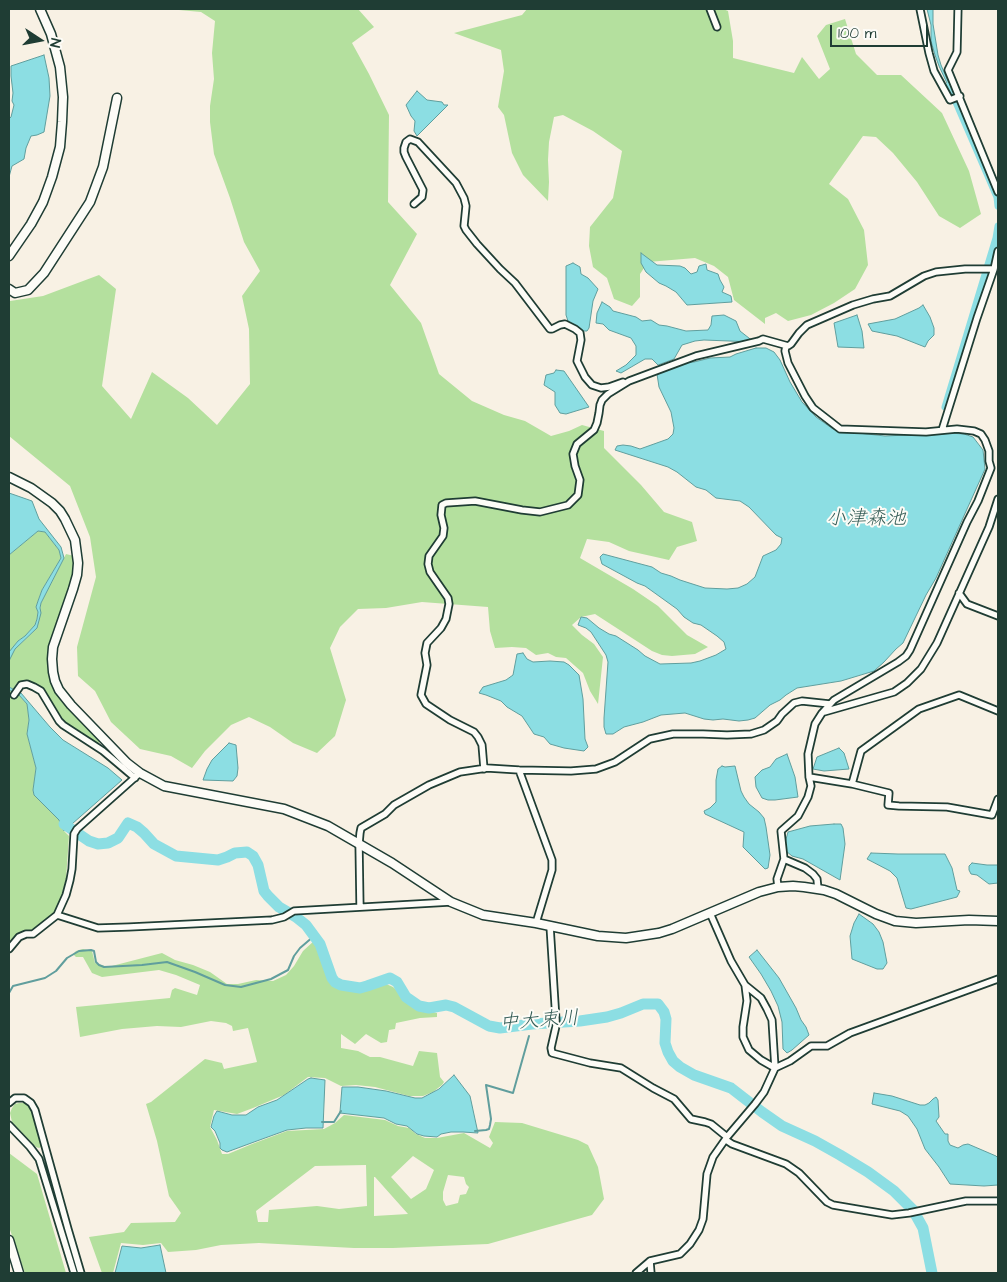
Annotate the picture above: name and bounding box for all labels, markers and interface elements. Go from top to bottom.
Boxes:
north arrow [15,15,65,65]
scale bar [832,15,930,47]
text: 100 m [838,23,877,44]
text: N [44,37,65,49]
water label: 小津森池 [826,508,906,532]
water label: 中大束川 [498,1007,580,1037]

